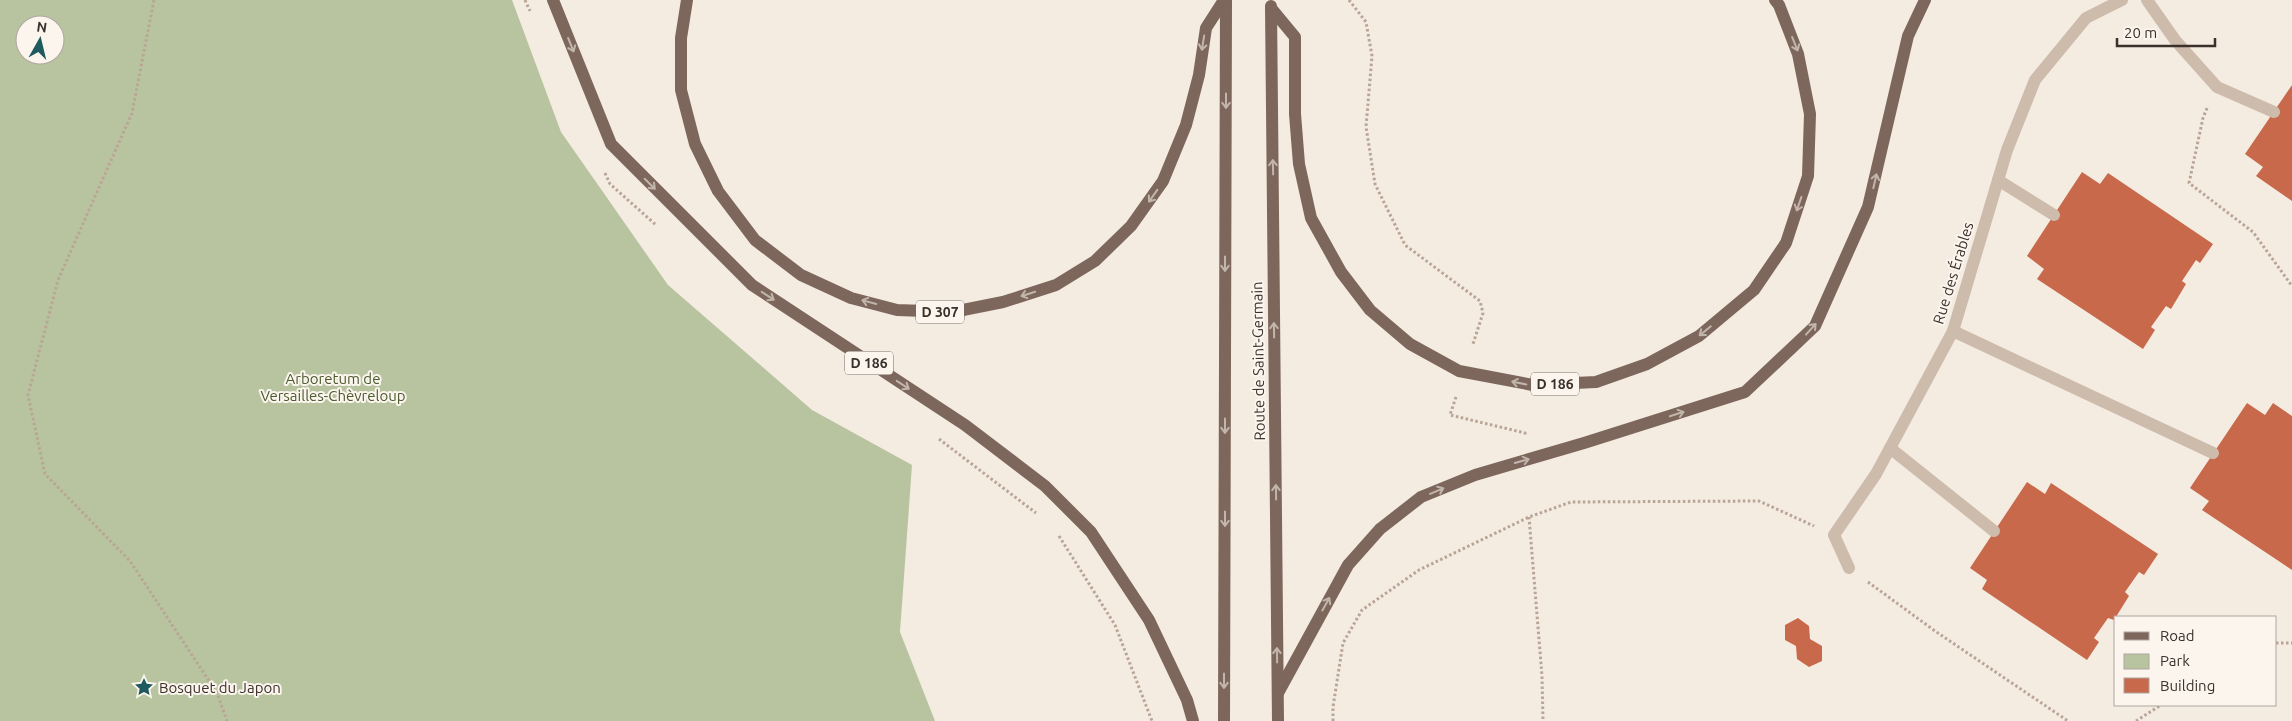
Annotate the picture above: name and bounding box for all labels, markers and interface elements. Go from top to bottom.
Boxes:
north arrow [15,15,65,65]
scale bar [2117,15,2214,47]
text: N [36,18,48,36]
text: 20 m [2124,24,2157,41]
one-way arrow [1198,35,1208,51]
one-way arrow [1791,36,1800,52]
one-way arrow [567,37,576,52]
one-way arrow [1221,92,1231,109]
one-way arrow [1268,160,1278,176]
one-way arrow [1871,173,1880,189]
one-way arrow [644,178,656,190]
one-way arrow [1148,188,1158,202]
one-way arrow [1794,195,1803,211]
street label: Rue des Érables [1929,220,1977,326]
one-way arrow [1220,255,1230,271]
street label: Route de Saint-Germain [1248,281,1268,441]
one-way arrow [1021,290,1037,299]
one-way arrow [760,291,774,301]
one-way arrow [861,297,877,307]
road number: D 307 [916,300,964,324]
one-way arrow [1269,322,1279,338]
one-way arrow [1805,323,1817,335]
one-way arrow [1698,326,1711,337]
road number: D 186 [845,352,893,374]
park label: Arboretum de Versailles-Chèvreloup [260,370,406,404]
road number: D 186 [1531,372,1579,396]
one-way arrow [1512,377,1528,387]
one-way arrow [896,380,910,390]
one-way arrow [1669,408,1685,418]
one-way arrow [1220,418,1230,434]
one-way arrow [1513,456,1529,466]
one-way arrow [1271,485,1281,501]
one-way arrow [1429,485,1444,495]
one-way arrow [1220,510,1230,527]
one-way arrow [1322,597,1331,612]
legend [2114,616,2277,706]
text: Road [2160,627,2195,644]
one-way arrow [1272,647,1282,664]
text: Park [2160,652,2190,669]
one-way arrow [1219,673,1229,689]
place icon: Bosquet du Japon [133,676,155,698]
text: Building [2160,677,2215,694]
place label: Bosquet du Japon [159,679,281,696]

